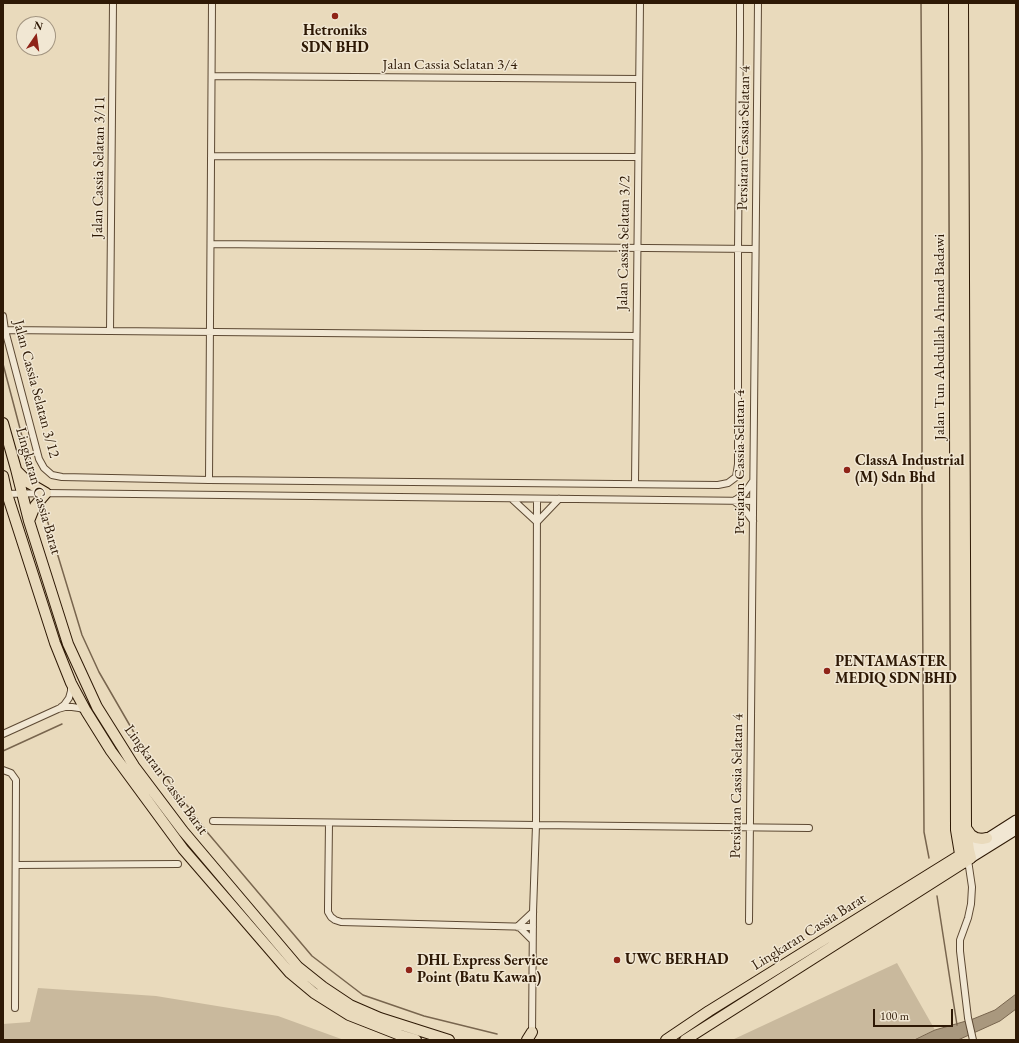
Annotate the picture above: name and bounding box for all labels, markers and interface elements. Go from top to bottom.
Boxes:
marker: Hetroniks SDN BHD [330,11,340,21]
north arrow [16,16,56,56]
text: N [33,17,44,33]
place label: Hetroniks SDN BHD [301,22,369,57]
street label: Jalan Cassia Selatan 3/4 [383,56,517,74]
street label: Persiaran Cassia Selatan 4 [734,65,754,211]
street label: Jalan Cassia Selatan 3/11 [89,96,109,238]
street label: Jalan Cassia Selatan 3/2 [614,175,634,311]
street label: Jalan Tun Abdullah Ahmad Badawi [931,234,949,440]
street label: Jalan Cassia Selatan 3/12 [9,318,63,460]
street label: Persiaran Cassia Selatan 4 [731,389,749,535]
street label: Lingkaran Cassia Barat [11,425,65,557]
place label: ClassA Industrial (M) Sdn Bhd [855,452,965,487]
marker: ClassA Industrial (M) Sdn Bhd [842,465,852,475]
place label: PENTAMASTER MEDIQ SDN BHD [835,653,957,688]
marker: PENTAMASTER MEDIQ SDN BHD [822,666,832,676]
street label: Persiaran Cassia Selatan 4 [727,713,747,859]
street label: Lingkaran Cassia Barat [120,722,212,838]
street label: Lingkaran Cassia Barat [749,890,869,974]
place label: UWC BERHAD [625,951,729,969]
place label: DHL Express Service Point (Batu Kawan) [417,952,548,987]
marker: UWC BERHAD [612,955,622,965]
marker: DHL Express Service Point (Batu Kawan) [404,965,414,975]
scale bar [875,1001,955,1027]
text: 100 m [880,1008,909,1024]

